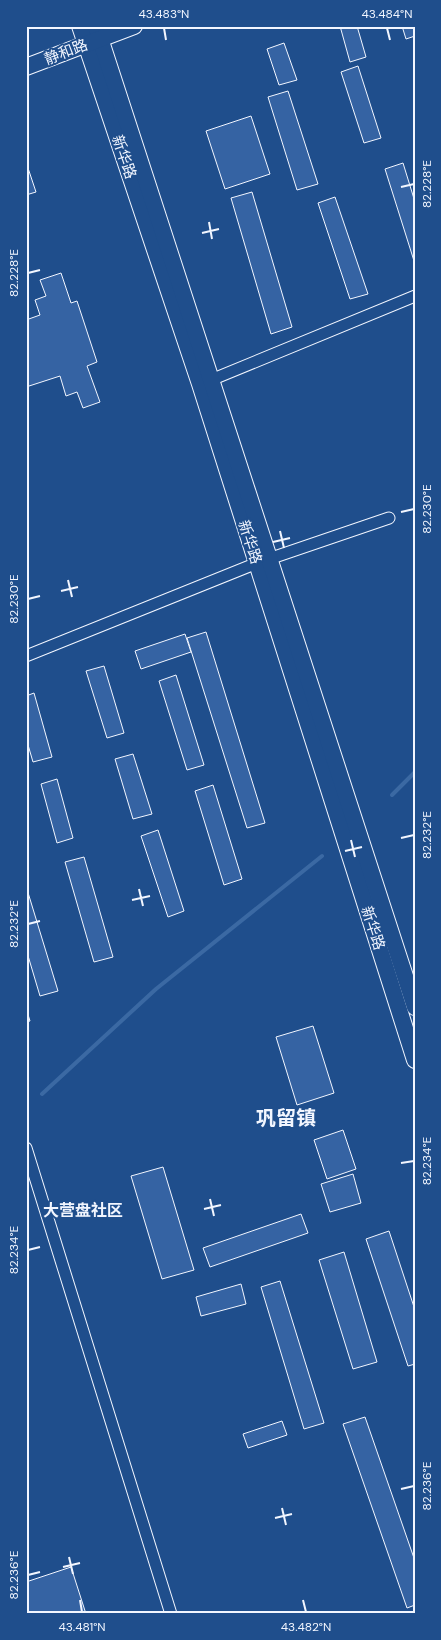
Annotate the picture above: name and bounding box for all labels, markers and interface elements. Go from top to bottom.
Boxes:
text: 43.483°N [139,6,189,22]
text: 43.484°N [361,6,413,22]
street label: 静和路 [41,35,91,69]
street label: 新华路 [107,132,141,182]
text: 82.228°E [419,160,435,208]
text: 82.228°E [6,249,22,297]
text: 82.230°E [419,484,435,534]
street label: 新华路 [234,518,266,566]
text: 82.230°E [6,574,22,624]
text: 82.232°E [419,811,435,859]
text: 82.232°E [6,900,22,948]
street label: 新华路 [357,904,389,952]
district label: 巩留镇 [256,1105,316,1131]
text: 82.234°E [419,1137,435,1185]
district label: 大营盘社区 [43,1200,123,1221]
text: 82.234°E [6,1226,22,1274]
text: 82.236°E [419,1461,435,1510]
text: 82.236°E [6,1550,22,1599]
text: 43.481°N [58,1619,106,1635]
text: 43.482°N [281,1619,331,1635]

